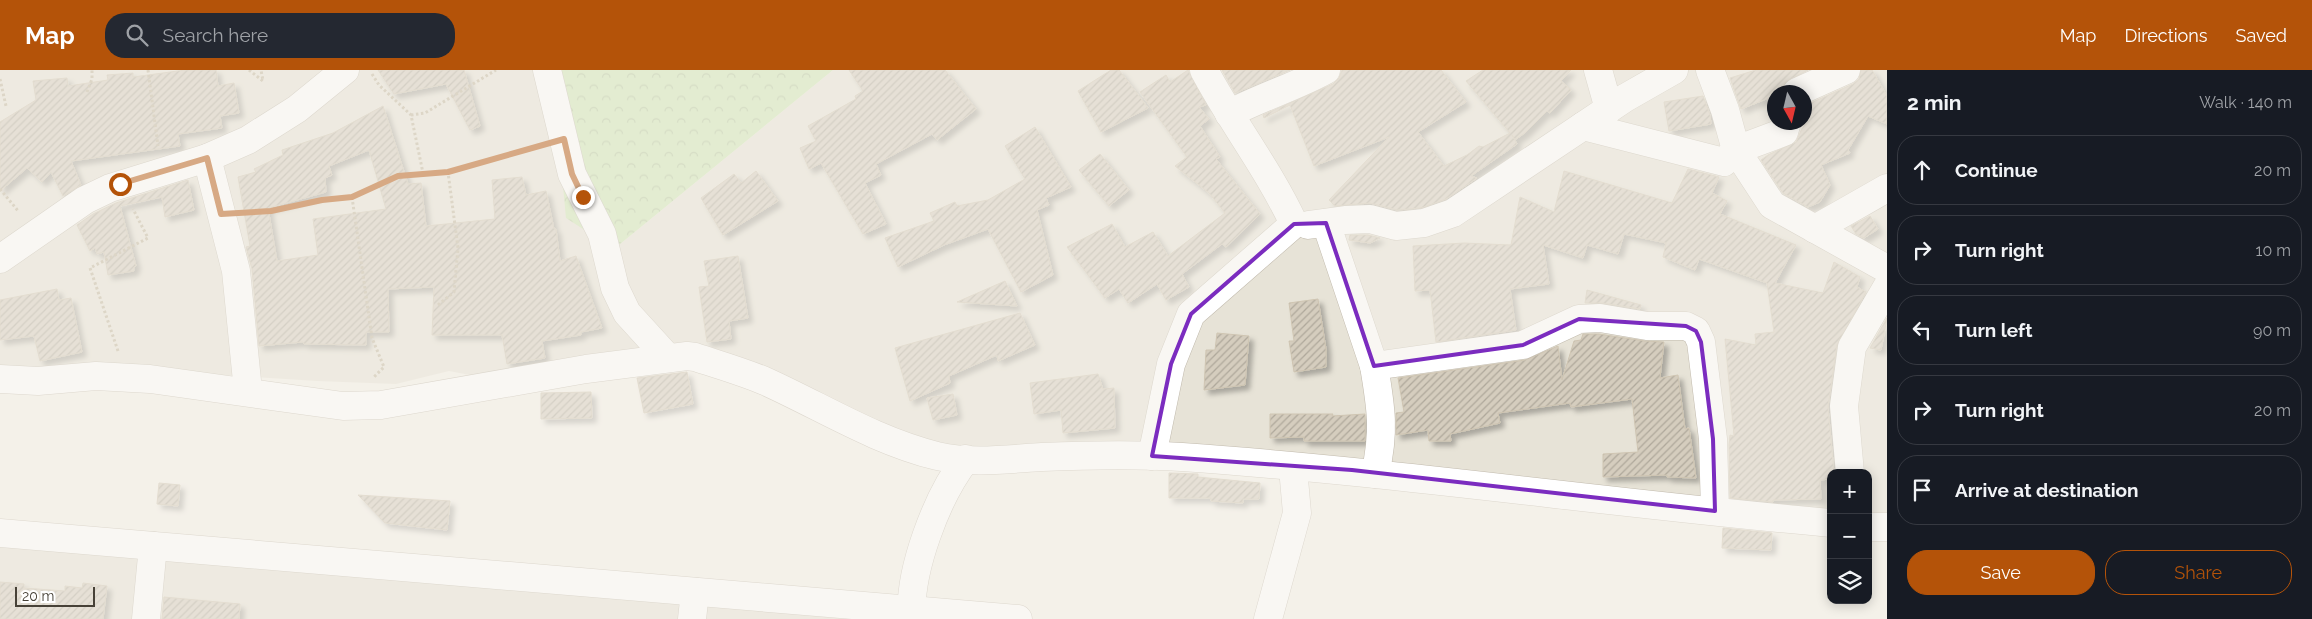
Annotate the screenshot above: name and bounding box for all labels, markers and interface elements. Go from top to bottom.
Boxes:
search box [105,13,455,58]
text: Map [25,21,75,50]
icon: search [123,21,151,49]
text: Search here [163,24,268,46]
text: Map [2060,25,2096,46]
text: Directions [2124,25,2208,46]
text: Saved [2236,25,2287,46]
north arrow [1767,85,1812,130]
text: 2 min [1907,90,1961,115]
text: Walk · 140 m [2199,93,2292,112]
icon: ahead [1908,156,1936,184]
text: Continue [1955,159,2038,181]
text: 20 m [2254,161,2291,180]
route start [109,173,132,196]
route end [572,186,595,209]
icon: right [1908,236,1936,264]
text: Turn right [1955,239,2044,261]
text: 10 m [2256,241,2291,260]
icon: left [1908,316,1936,344]
text: Turn left [1955,319,2032,341]
text: 90 m [2253,321,2291,340]
icon: right [1908,396,1936,424]
text: Turn right [1955,399,2044,421]
text: 20 m [2254,401,2291,420]
map controls [1827,469,1872,604]
button: + [1827,469,1872,514]
icon: arrive [1908,476,1936,504]
text: Arrive at destination [1955,479,2139,501]
button: − [1827,514,1872,559]
button: Save [1907,550,2095,595]
button: Share [2105,550,2292,595]
button: layers [1827,559,1872,604]
scale bar [15,584,95,607]
text: 20 m [22,588,54,604]

